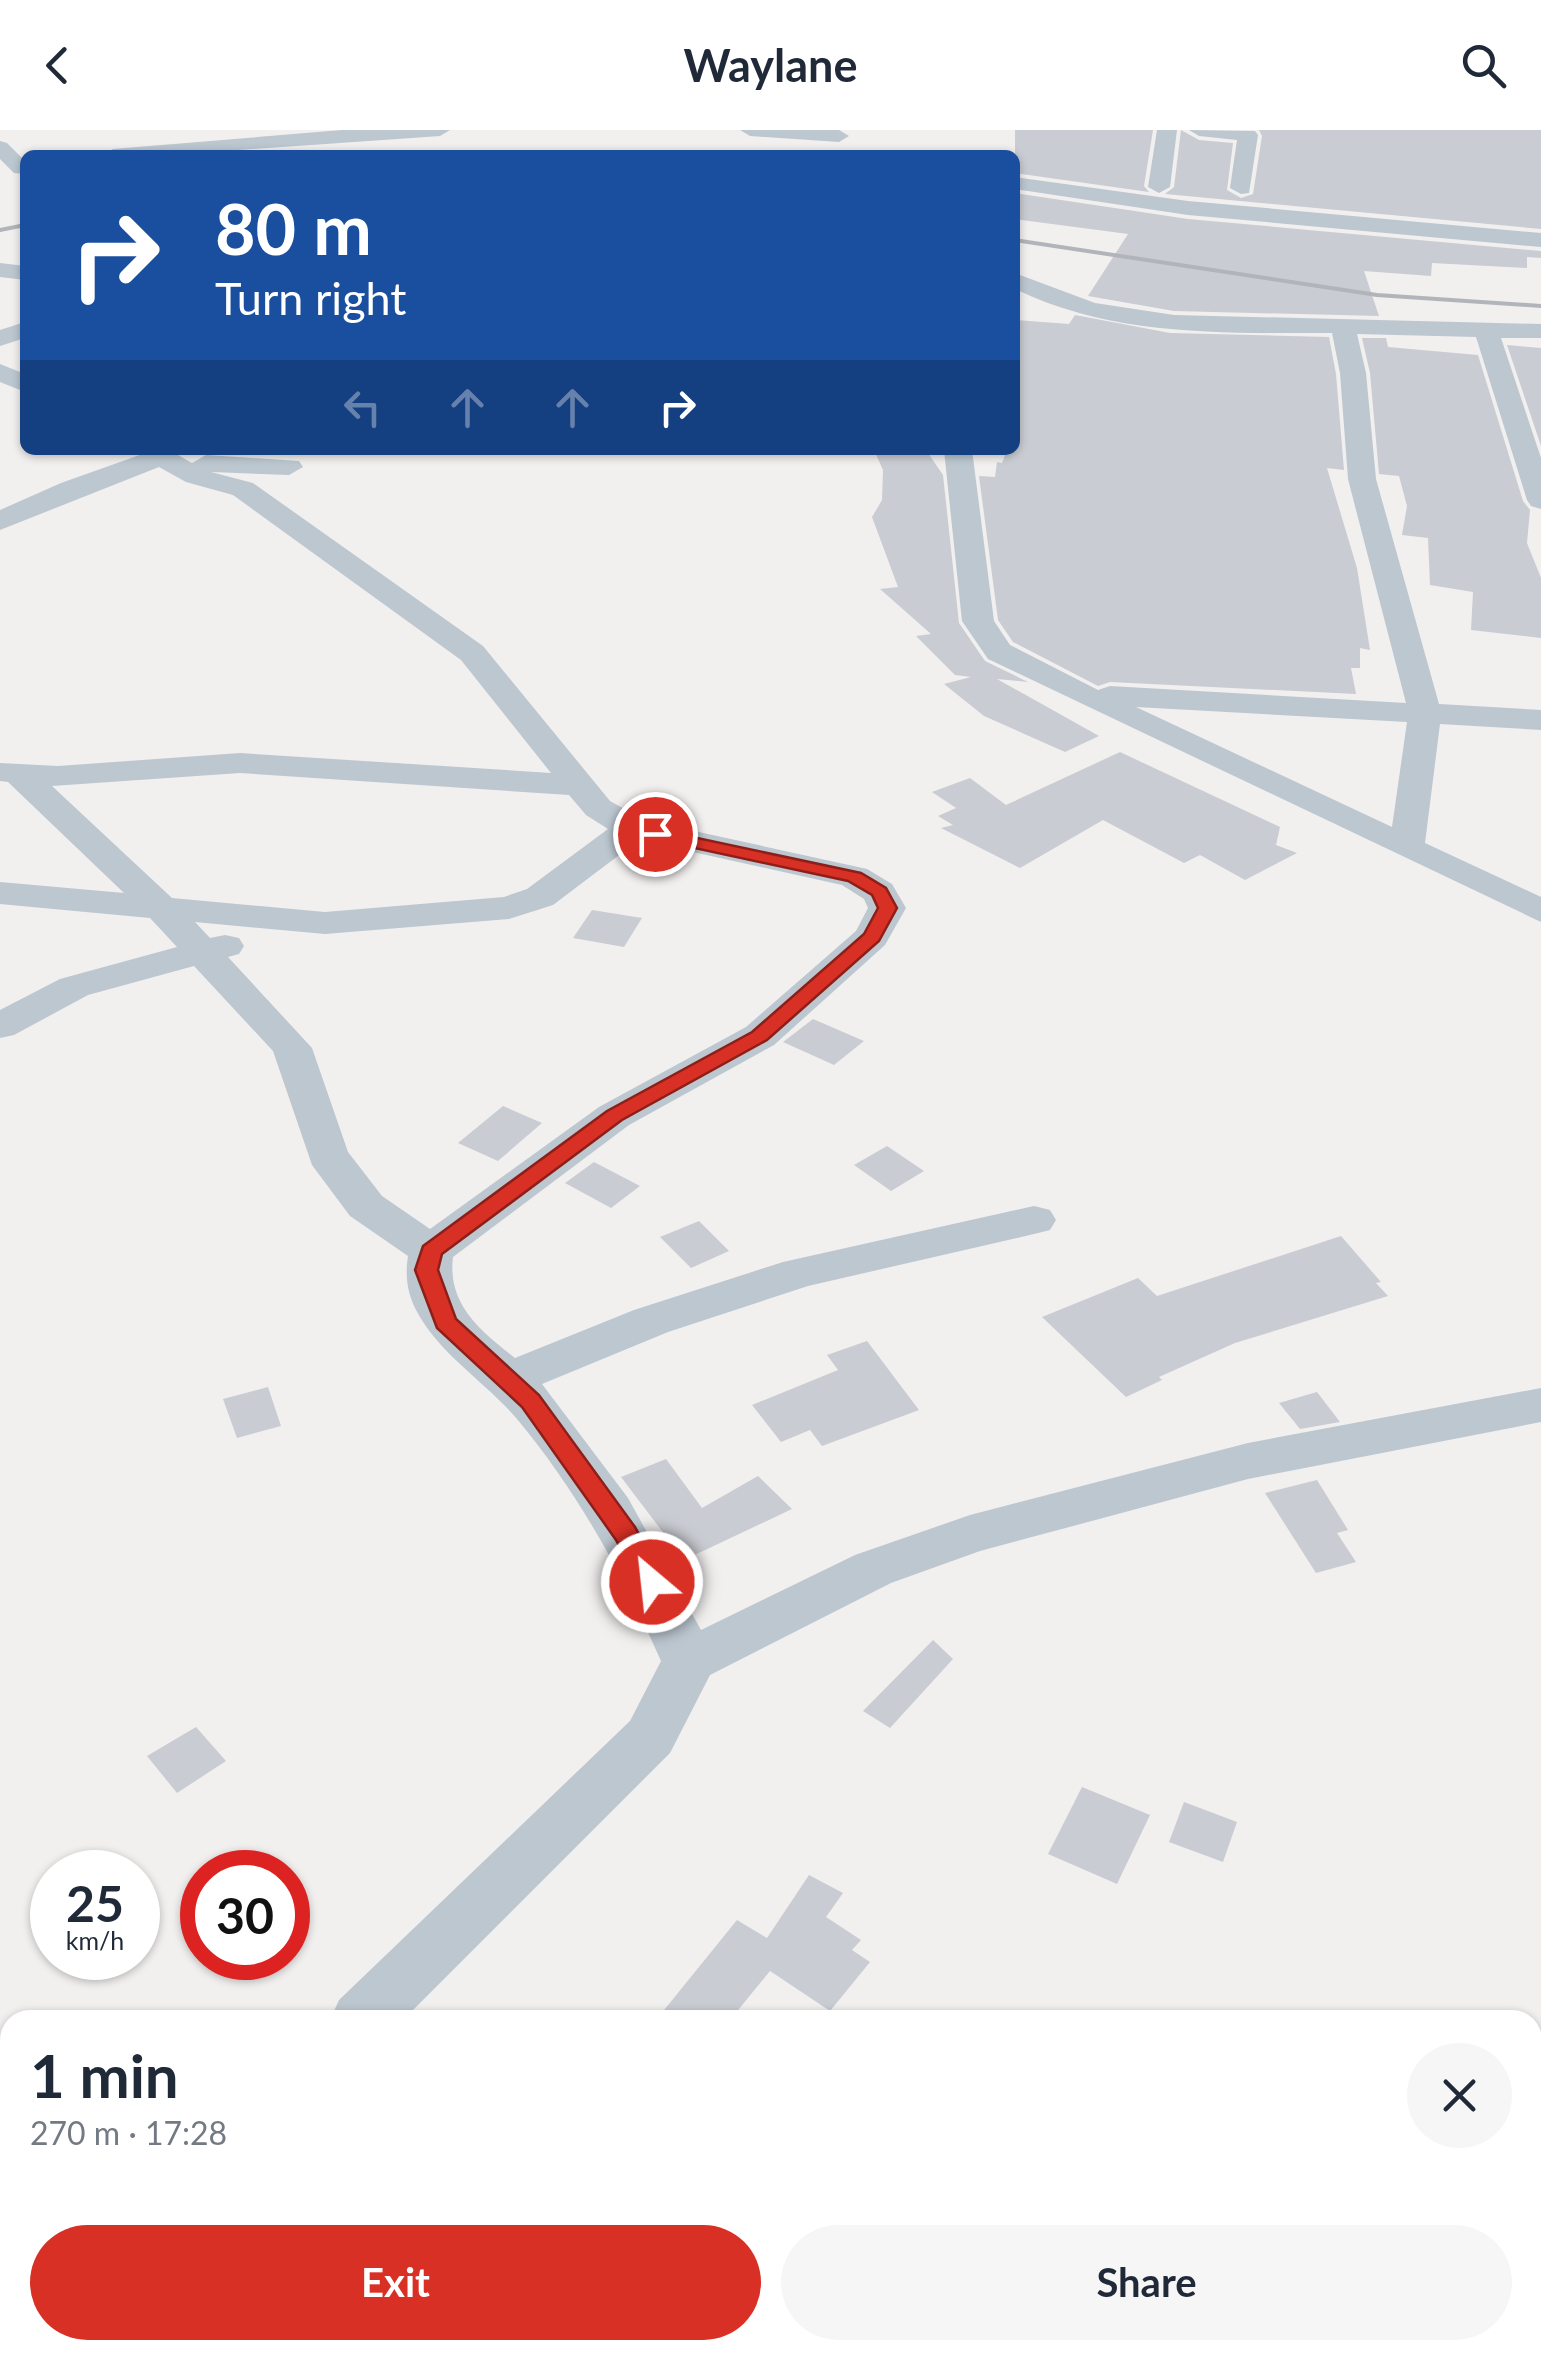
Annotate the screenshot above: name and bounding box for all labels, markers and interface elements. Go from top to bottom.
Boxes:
icon: back [30,38,85,93]
text: Waylane [684,38,857,92]
icon: search [1456,38,1511,93]
text: 80 m [215,186,372,270]
icon: right [50,190,180,320]
text: Turn right [215,271,406,325]
icon: left [335,380,390,435]
icon: ahead [440,380,495,435]
icon: ahead [545,380,600,435]
icon: right [650,380,705,435]
pin [613,792,698,877]
icon: arrive [628,807,683,862]
position arrow [600,1530,704,1634]
speed limit sign: 30 [180,1850,310,1980]
text: 25 [66,1873,124,1933]
text: km/h [66,1925,124,1955]
text: 1 min [30,2039,179,2111]
button: close [1407,2043,1512,2148]
text: 270 m · 17:28 [30,2113,227,2152]
button: Exit [30,2225,761,2340]
button: Share [781,2225,1512,2340]

